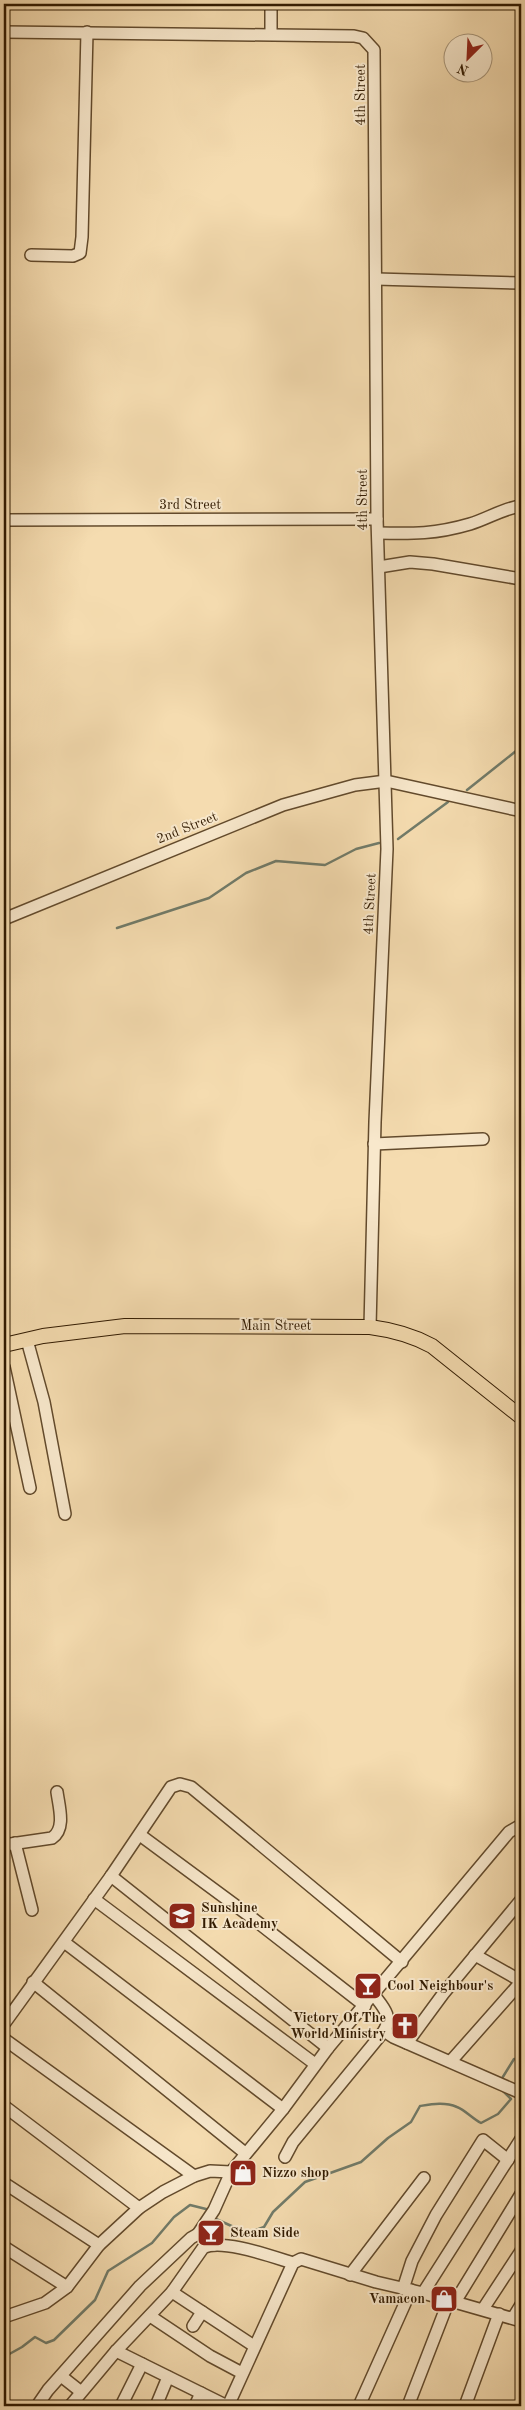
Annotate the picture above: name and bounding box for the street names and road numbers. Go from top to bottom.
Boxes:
street label: 4th Street [354,64,368,126]
street label: 4th Street [356,469,370,531]
street label: 3rd Street [159,498,221,512]
street label: 2nd Street [155,809,219,846]
street label: 4th Street [361,873,379,935]
street label: Main Street [240,1319,312,1333]

